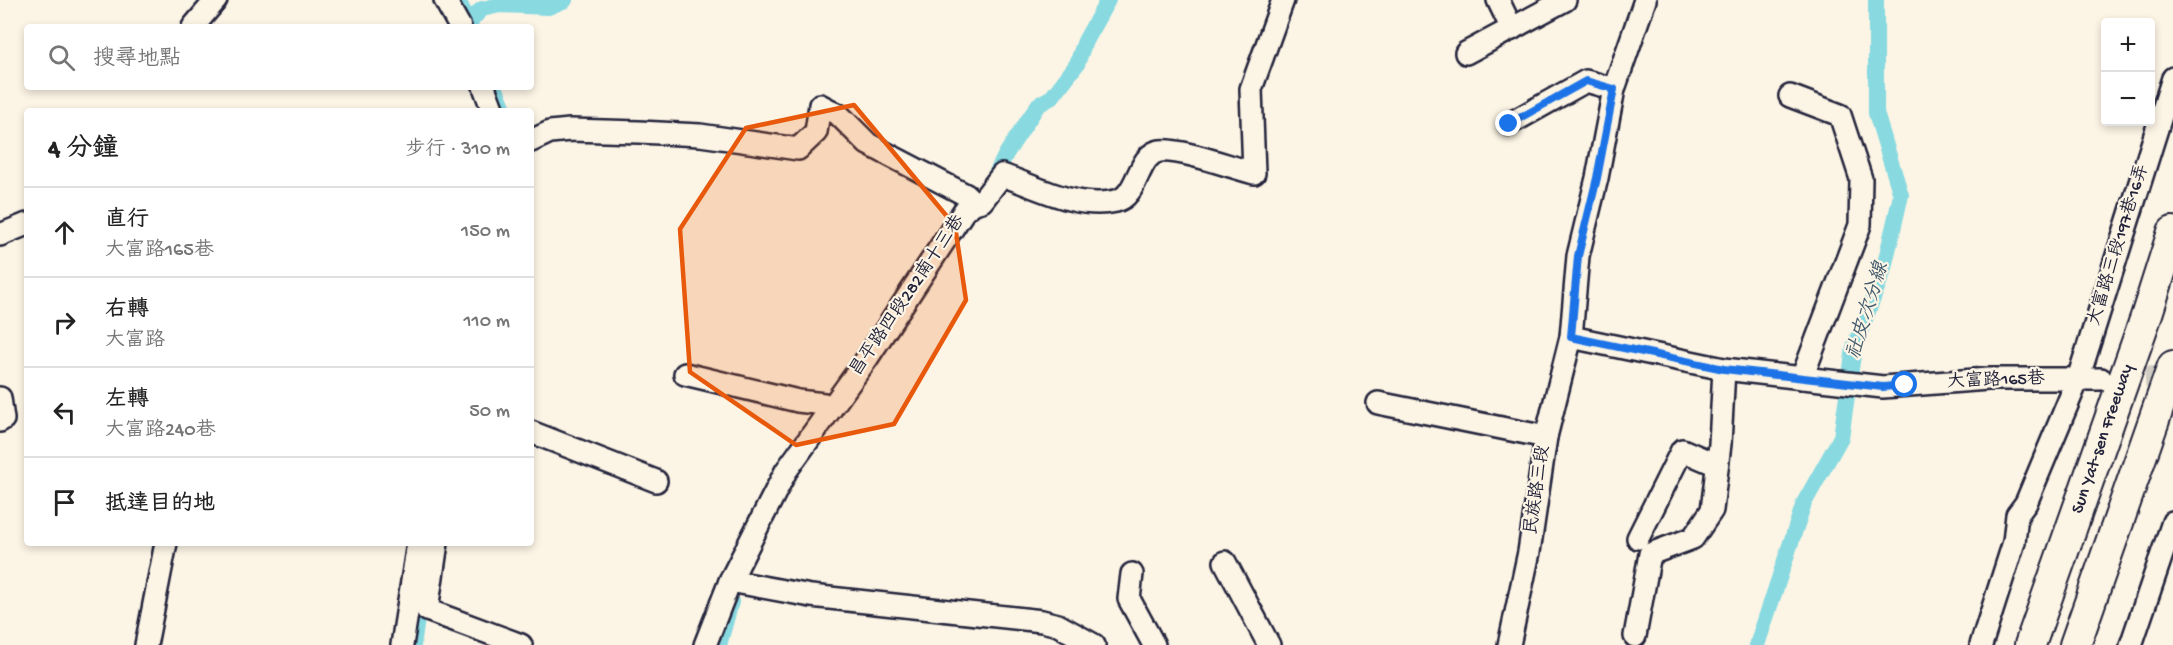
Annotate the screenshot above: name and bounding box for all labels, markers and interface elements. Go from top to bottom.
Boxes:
map controls [2101,18,2155,126]
button: + [2101,18,2155,72]
search box [24,24,534,90]
icon: search [45,41,78,74]
text: 搜尋地點 [93,47,181,73]
button: − [2101,72,2155,126]
route end [1495,110,1521,136]
text: 4 分鐘 [48,135,118,166]
text: 步行 · 310 m [405,139,510,162]
street label: 大富路三段197巷16弄 [2083,161,2154,328]
text: 直行 [105,208,149,234]
street label: 昌平路四段282南十三巷 [845,211,970,380]
icon: ahead [48,216,81,249]
text: 150 m [461,221,510,244]
text: 大富路165巷 [105,240,214,263]
water label: 社皮次分線 [1841,258,1895,362]
text: 右轉 [105,298,149,324]
icon: right [48,306,81,339]
text: 110 m [464,311,510,334]
text: 大富路 [105,330,165,353]
street label: Sun Yat-sen Freeway [2068,361,2138,516]
street label: 大富路165巷 [1947,368,2045,393]
route start [1891,371,1917,397]
text: 左轉 [105,388,149,414]
icon: left [48,396,81,429]
text: 50 m [469,401,510,424]
text: 大富路240巷 [105,420,216,443]
street label: 民族路三段 [1520,444,1555,536]
icon: arrive [48,486,81,519]
text: 抵達目的地 [105,492,215,518]

